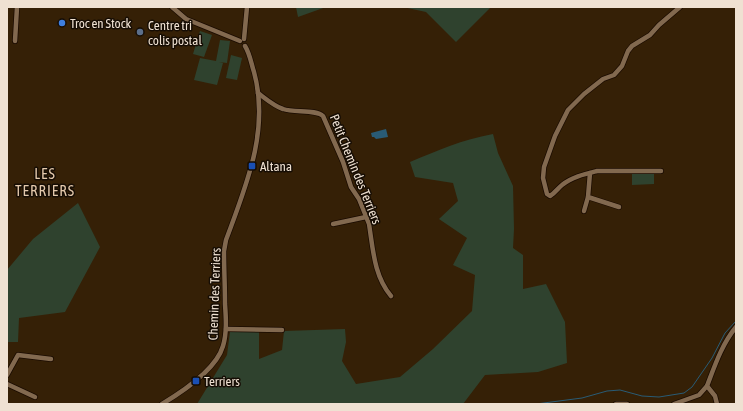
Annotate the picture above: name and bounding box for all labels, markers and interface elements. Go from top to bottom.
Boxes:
place label: Troc en Stock [70,16,131,31]
marker: Troc en Stock [57,18,67,28]
place label: Centre tri colis postal [148,18,202,48]
marker: Centre tri colis postal [135,27,145,37]
street label: Petit Chemin des Terriers [327,112,385,227]
place label: Altana [260,159,292,174]
marker: Altana [247,161,257,171]
district label: LES TERRIERS [15,165,75,199]
street label: Chemin des Terriers [205,247,224,341]
place label: Terriers [204,374,240,389]
marker: Terriers [191,376,201,386]

